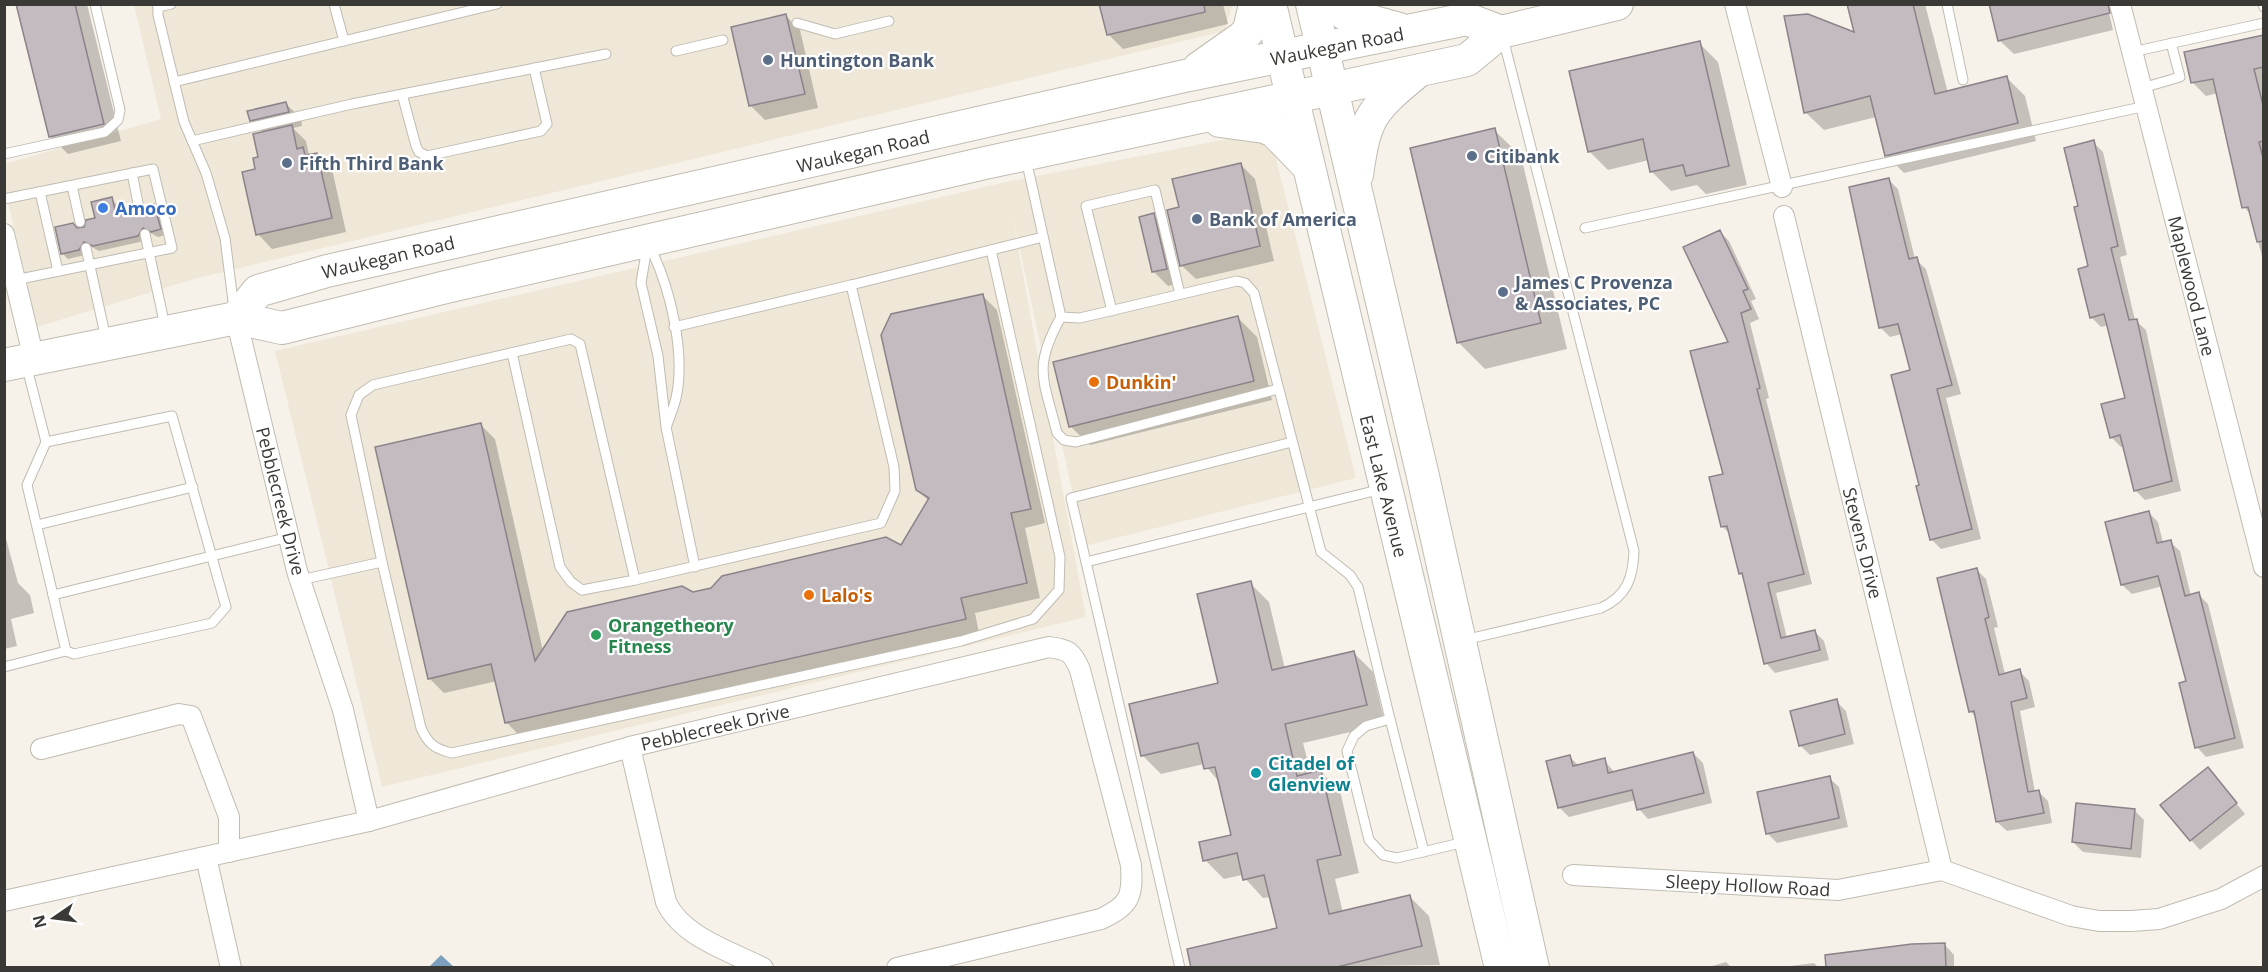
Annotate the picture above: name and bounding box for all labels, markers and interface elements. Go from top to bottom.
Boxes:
street label: Waukegan Road [1268,21,1406,71]
place label: Huntington Bank [780,48,935,72]
marker: Huntington Bank [761,53,775,67]
street label: Waukegan Road [794,124,932,178]
place label: Citibank [1484,144,1560,168]
marker: Citibank [1465,149,1479,163]
place label: Fifth Third Bank [299,151,444,175]
marker: Fifth Third Bank [280,156,294,170]
place label: Amoco [115,196,177,220]
marker: Amoco [96,201,110,215]
place label: Bank of America [1209,207,1357,231]
marker: Bank of America [1190,212,1204,226]
street label: Maplewood Lane [2163,213,2221,359]
street label: Waukegan Road [319,230,457,284]
place label: James C Provenza & Associates, PC [1513,270,1673,315]
marker: James C Provenza & Associates, PC [1496,285,1510,299]
place label: Dunkin' [1106,370,1176,394]
marker: Dunkin' [1087,375,1101,389]
street label: East Lake Avenue [1355,412,1413,560]
street label: Pebblecreek Drive [251,424,311,578]
street label: Stevens Drive [1838,485,1888,601]
place label: Lalo's [821,583,872,607]
marker: Lalo's [802,588,816,602]
place label: Orangetheory Fitness [608,613,735,658]
marker: Orangetheory Fitness [589,628,603,642]
street label: Pebblecreek Drive [638,698,792,756]
place label: Citadel of Glenview [1268,751,1355,796]
marker: Citadel of Glenview [1249,766,1263,780]
street label: Sleepy Hollow Road [1665,869,1831,901]
north arrow [24,888,84,948]
text: N [27,913,52,931]

